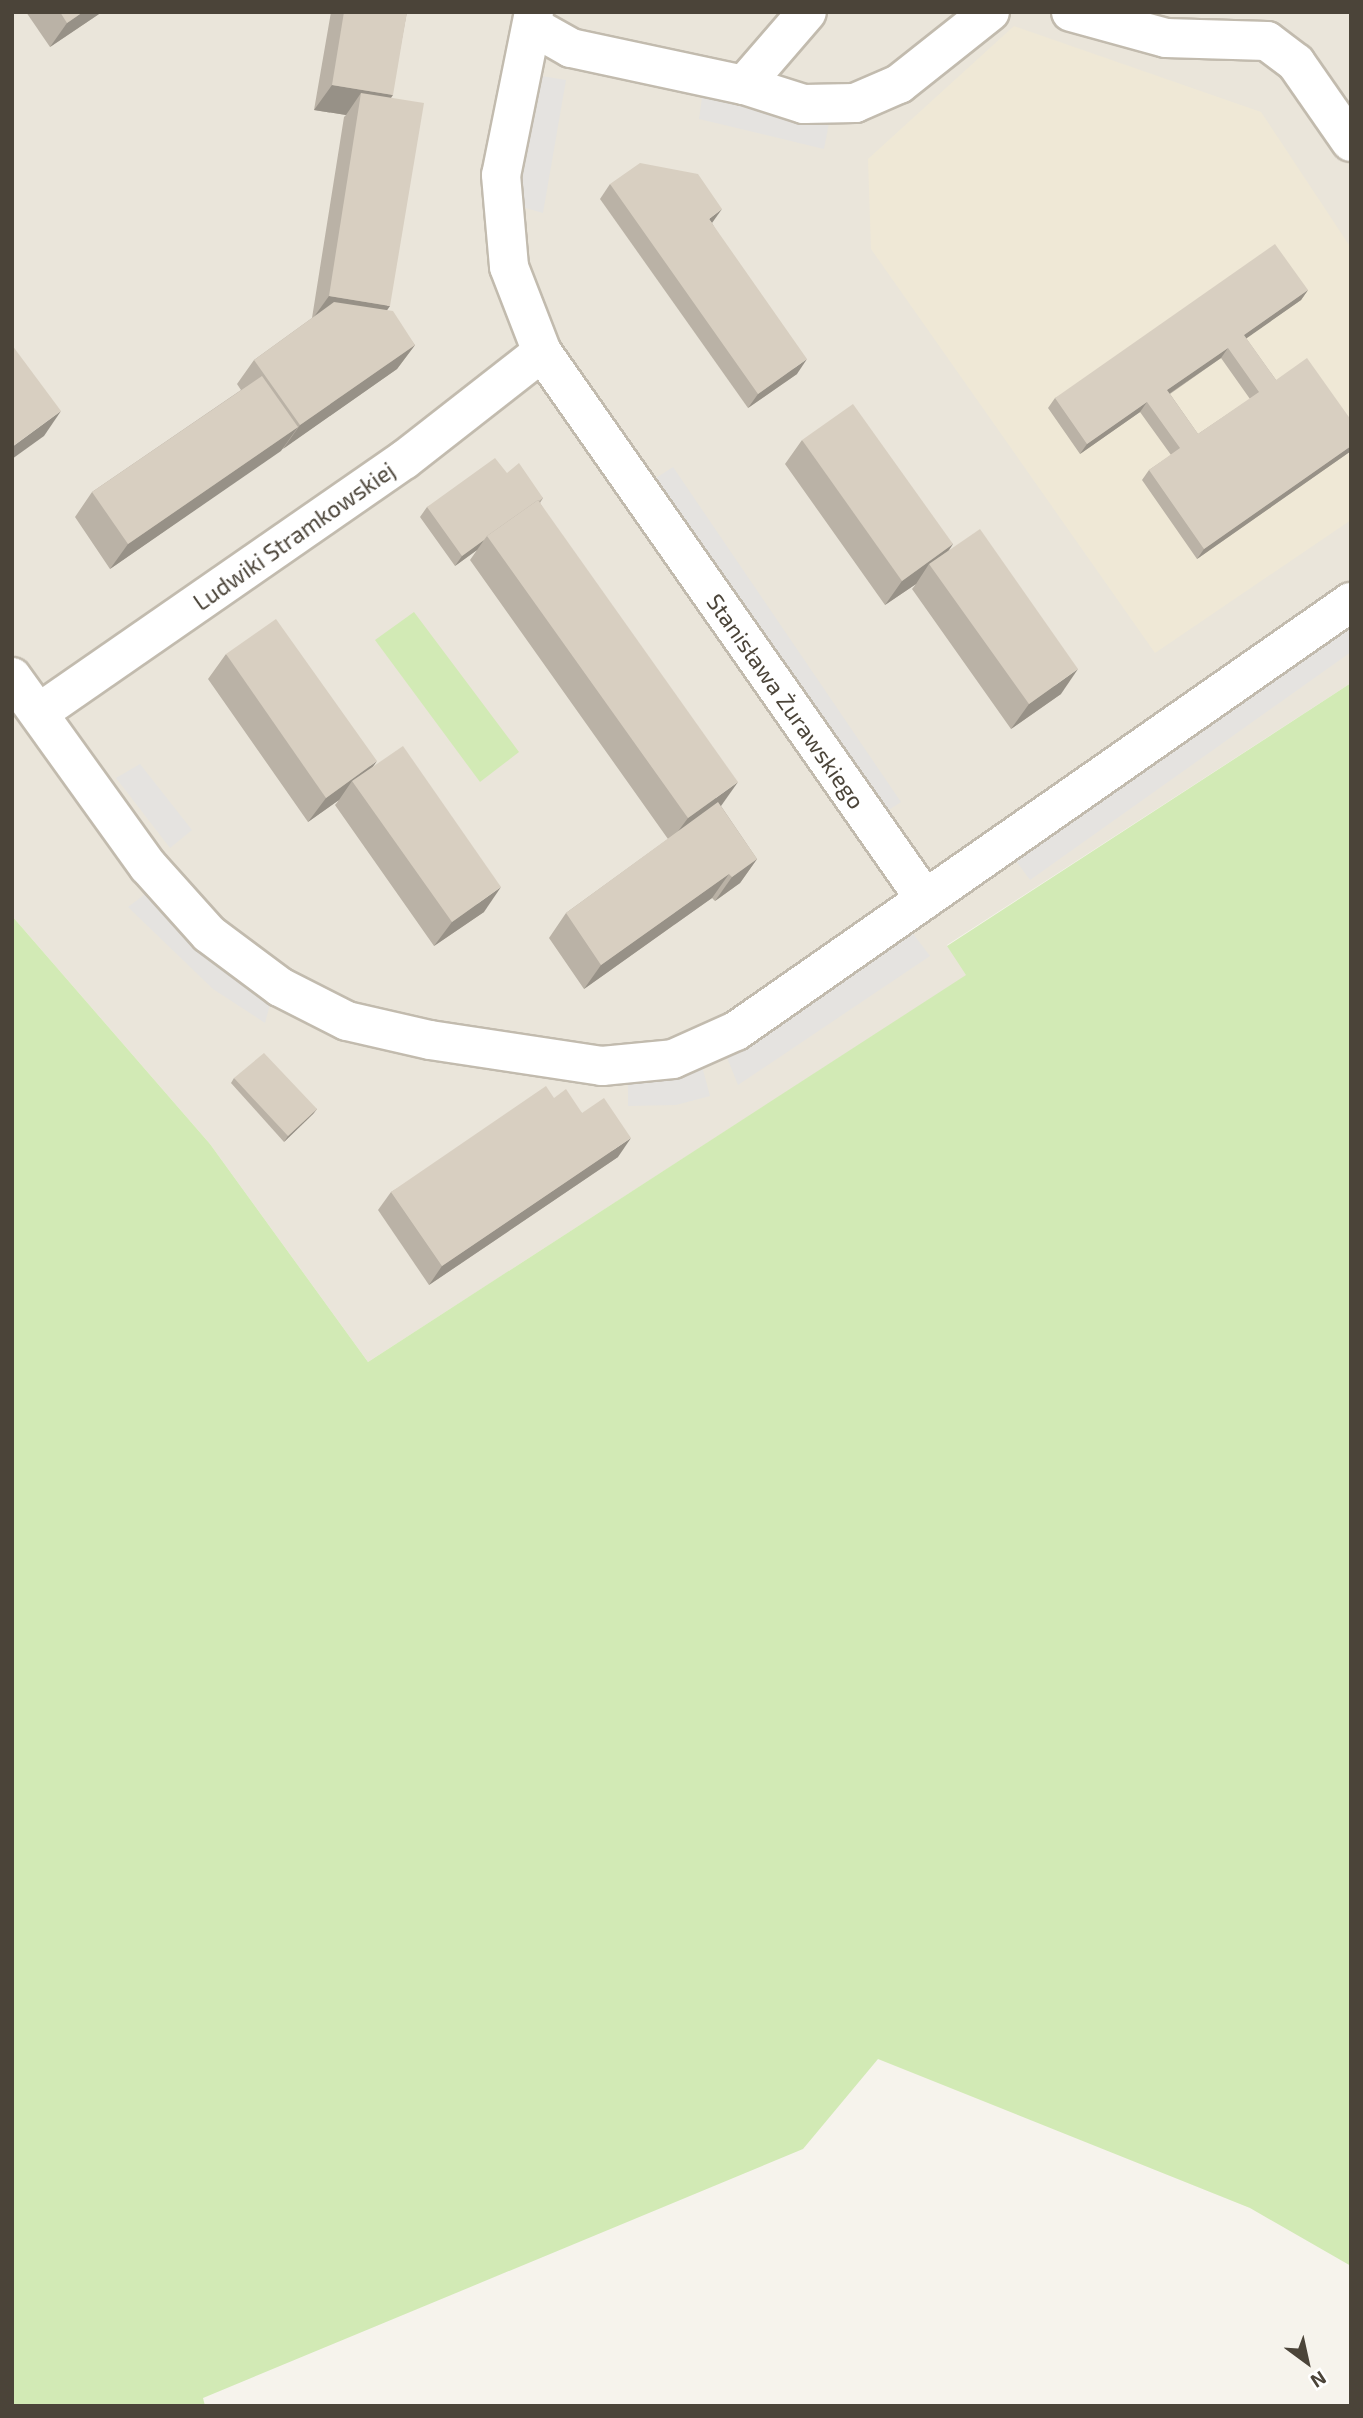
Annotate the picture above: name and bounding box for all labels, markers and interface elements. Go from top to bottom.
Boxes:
street label: Ludwiki Stramkowskiej [188,456,400,616]
street label: Stanisława Żurawskiego [701,588,871,814]
north arrow [1272,2327,1342,2397]
text: N [1307,2367,1331,2393]

